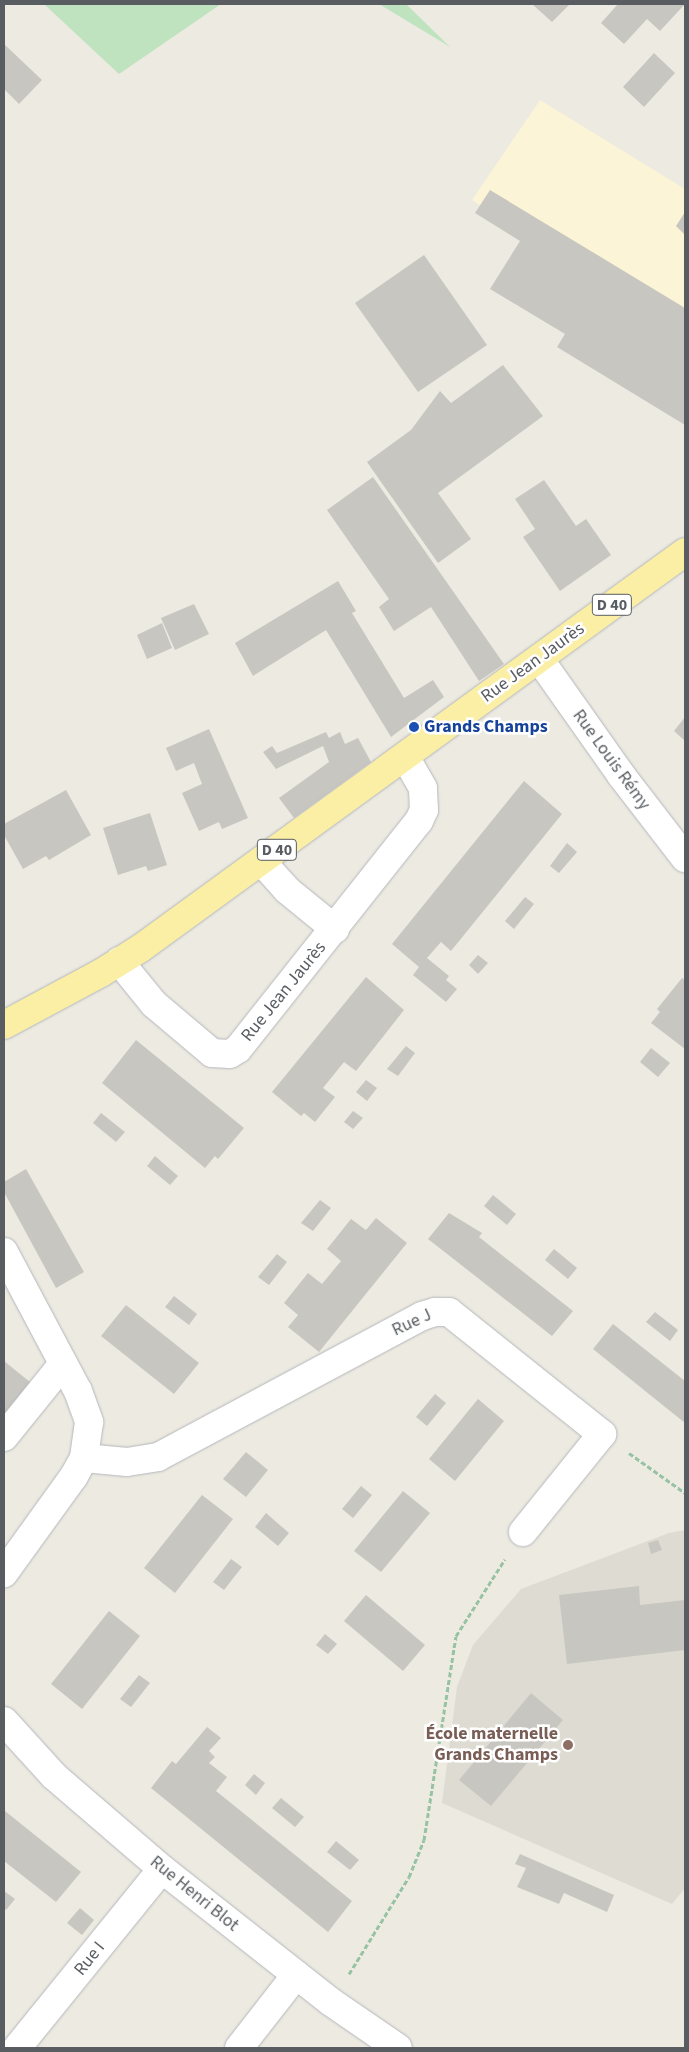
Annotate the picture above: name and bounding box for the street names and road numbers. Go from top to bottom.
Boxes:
road number: D 40 [591,592,633,618]
street label: Rue Jean Jaurès [477,618,589,708]
street label: Rue Louis Rémy [567,706,655,814]
road number: D 40 [256,836,298,864]
street label: Rue Jean Jaurès [237,938,331,1046]
street label: Rue J [389,1305,435,1341]
street label: Rue Henri Blot [145,1852,243,1936]
street label: Rue I [70,1938,110,1980]

